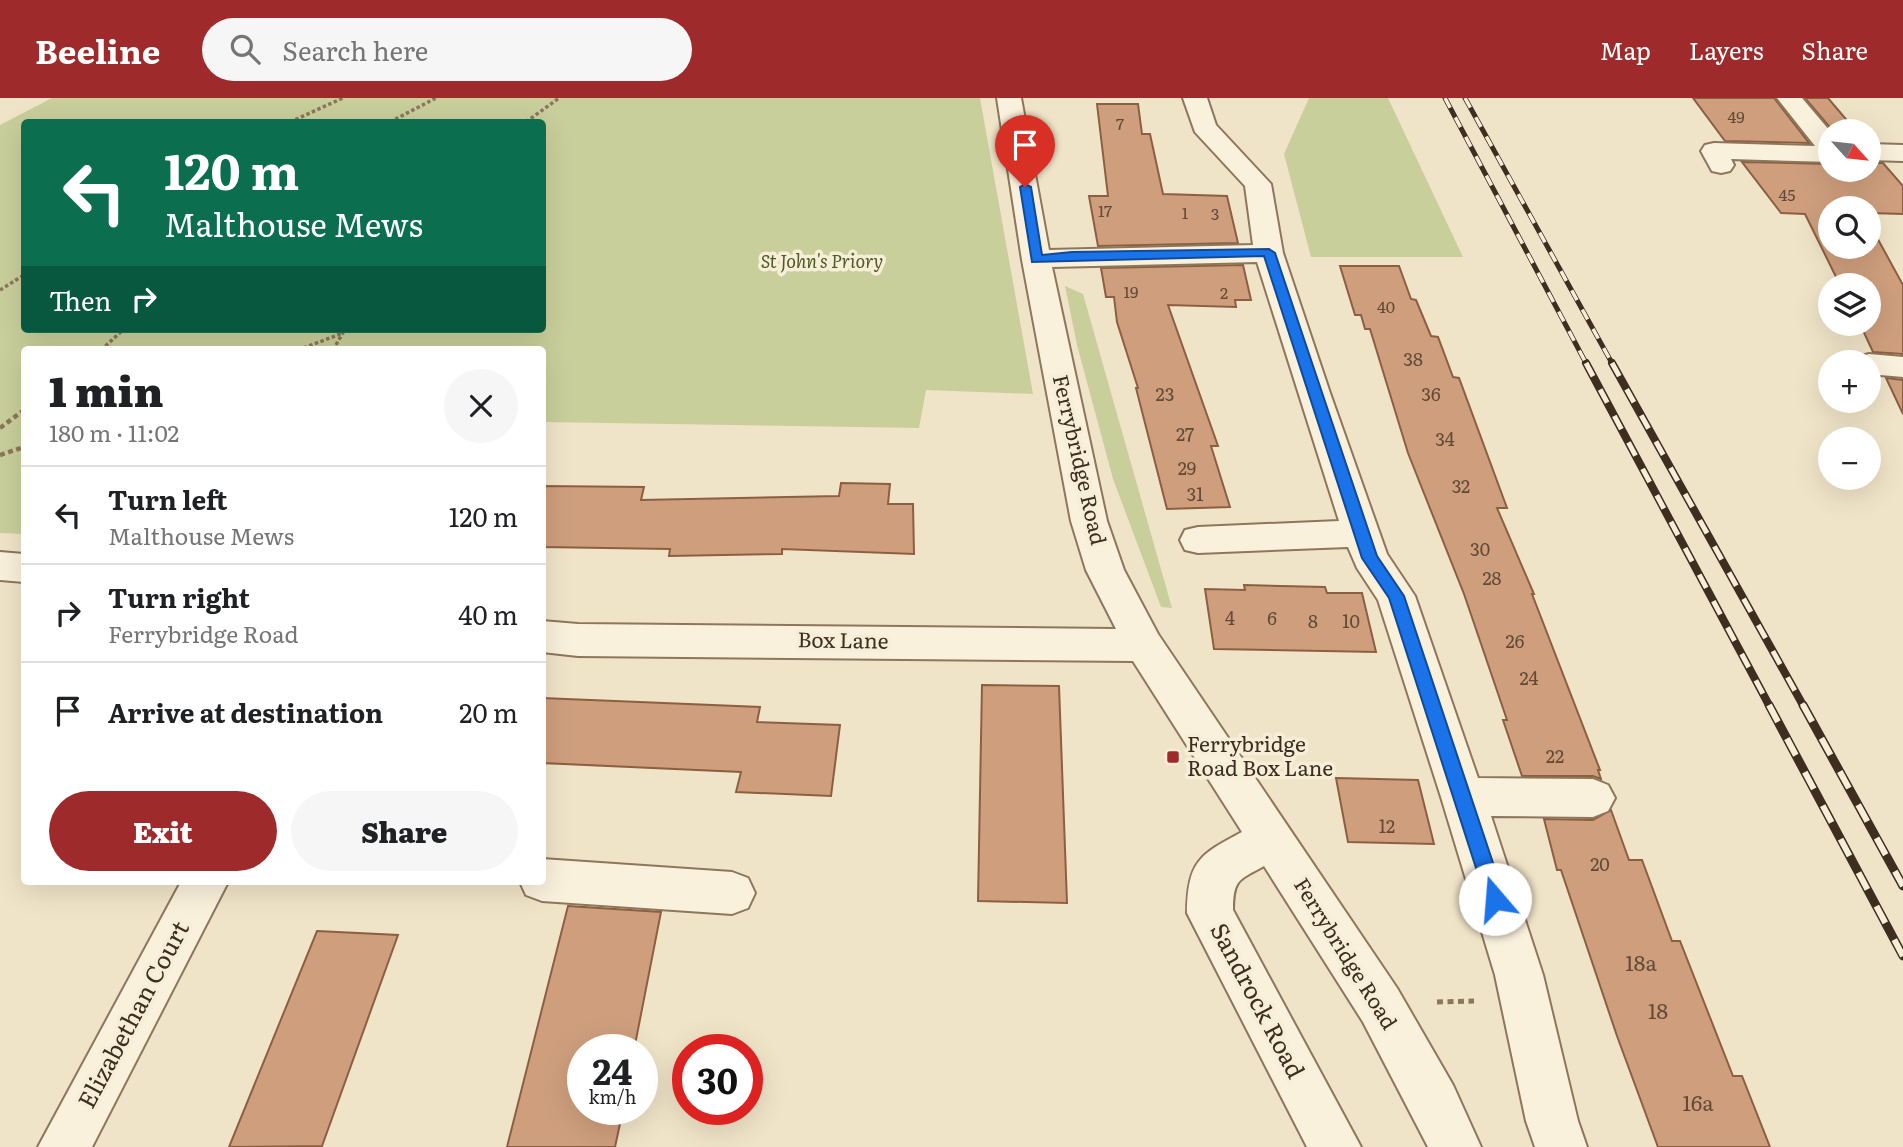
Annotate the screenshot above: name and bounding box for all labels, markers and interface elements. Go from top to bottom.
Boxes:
search box [202,18,692,81]
text: Beeline [35,25,160,74]
icon: search [226,30,264,68]
text: Search here [282,30,428,69]
text: Map [1600,32,1651,67]
text: Layers [1689,32,1763,67]
text: Share [1801,32,1868,67]
house number: 49 [1727,104,1745,128]
house number: 7 [1116,111,1124,135]
pin [995,115,1055,187]
north arrow [1818,119,1881,182]
map controls [1818,119,1881,490]
icon: arrive [1006,126,1044,164]
text: 120 m [164,132,299,205]
icon: left [49,147,140,238]
house number: 45 [1779,182,1795,206]
button: search [1818,196,1881,259]
house number: 17 [1098,198,1112,222]
text: Malthouse Mews [164,199,423,247]
house number: 1 [1182,200,1189,224]
house number: 3 [1211,201,1219,225]
park label: St John's Priory [761,247,883,274]
button: layers [1818,273,1881,336]
house number: 19 [1124,279,1138,303]
text: Then [49,280,111,319]
icon: right [125,280,163,318]
house number: 2 [1220,280,1228,304]
house number: 40 [1377,294,1395,318]
house number: 38 [1403,345,1423,372]
button: + [1818,350,1881,413]
text: 1 min [49,358,164,420]
button: close [444,369,518,443]
street label: Ferrybridge Road [1047,371,1116,548]
house number: 23 [1156,380,1174,407]
house number: 36 [1421,380,1441,407]
text: 180 m · 11:02 [49,415,179,449]
house number: 27 [1176,420,1194,447]
house number: 34 [1435,425,1455,452]
button: − [1818,427,1881,490]
house number: 29 [1178,454,1196,481]
house number: 32 [1452,472,1470,499]
text: Turn left [108,479,227,518]
house number: 31 [1186,480,1204,507]
icon: left [49,496,87,534]
text: 120 m [449,496,518,535]
text: Malthouse Mews [108,518,294,552]
house number: 30 [1470,535,1490,562]
house number: 28 [1482,564,1502,591]
text: Turn right [108,577,250,616]
icon: right [49,594,87,632]
text: 40 m [458,594,518,633]
house number: 4 [1225,604,1235,631]
house number: 6 [1267,604,1277,631]
house number: 8 [1308,607,1318,634]
house number: 10 [1342,607,1360,634]
text: Ferrybridge Road [108,616,299,650]
street label: Box Lane [797,622,889,655]
house number: 26 [1506,627,1525,654]
house number: 24 [1519,664,1539,691]
icon: arrive [49,692,87,730]
text: Arrive at destination [108,692,383,731]
text: 20 m [459,692,518,731]
place label: Ferrybridge Road Box Lane [1187,727,1333,782]
house number: 22 [1546,742,1564,769]
marker: Ferrybridge Road Box Lane [1165,749,1181,765]
button: Exit [49,791,277,871]
button: Share [291,791,518,871]
house number: 12 [1379,812,1395,839]
house number: 20 [1590,850,1610,877]
position arrow [1458,862,1532,936]
street label: Ferrybridge Road [1288,871,1406,1035]
street label: Elizabethan Court [68,914,196,1114]
street label: Sandrock Road [1203,916,1315,1084]
house number: 18a [1625,946,1657,977]
house number: 18 [1648,994,1668,1025]
speed limit sign: 30 [672,1034,763,1125]
text: 24 [593,1044,632,1096]
text: km/h [589,1083,636,1110]
house number: 16a [1682,1086,1714,1117]

